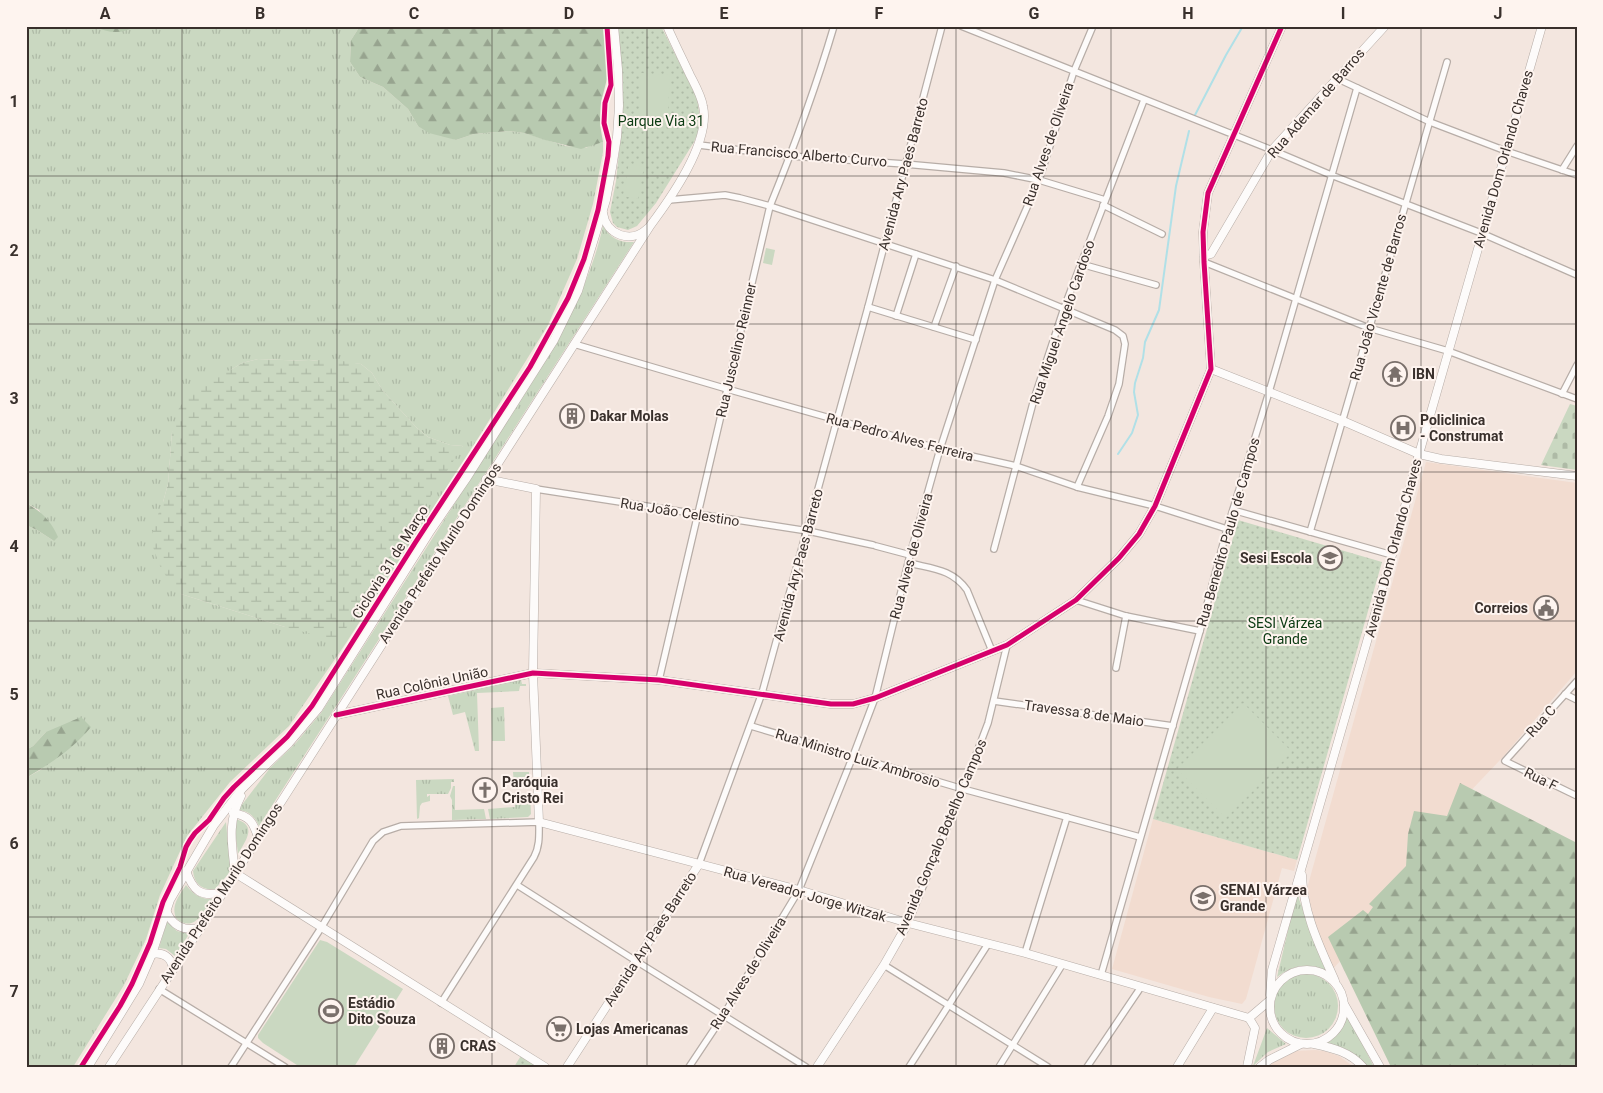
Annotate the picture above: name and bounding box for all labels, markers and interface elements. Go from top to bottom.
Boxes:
text: A [100,4,111,23]
text: B [255,4,265,23]
text: C [409,4,419,23]
text: D [564,4,574,23]
text: E [720,4,729,23]
text: F [875,4,884,23]
text: G [1029,4,1040,23]
text: H [1182,4,1194,23]
text: I [1341,4,1345,23]
text: J [1494,4,1502,23]
street label: Rua Ademar de Barros [1264,45,1368,161]
street label: Avenida Dom Orlando Chaves [1470,68,1536,250]
street label: Rua Alves de Oliveira [1019,80,1077,208]
text: 1 [9,92,19,111]
street label: Avenida Ary Paes Barreto [875,96,931,252]
park label: Parque Via 31 [618,113,704,129]
street label: Rua Francisco Alberto Curvo [710,138,888,170]
street label: Rua João Vicente de Barros [1347,212,1409,382]
street label: Rua Miguel Angelo Cardoso [1026,238,1098,406]
text: 2 [9,241,19,260]
street label: Rua Juscelino Reinner [713,281,759,419]
temple icon: IBN [1382,361,1408,387]
place label: IBN [1412,366,1435,382]
text: 3 [9,389,19,408]
building icon: Dakar Molas [559,403,585,429]
place label: Dakar Molas [590,408,669,424]
street label: Rua Pedro Alves Ferreira [824,410,976,464]
place label: Policlinica - Construmat [1420,412,1503,444]
hospital icon: Policlinica - Construmat [1390,415,1416,441]
street label: Rua Benedito Paulo de Campos [1193,436,1263,628]
street label: Avenida Dom Orlando Chaves [1361,457,1425,639]
street label: Avenida Prefeito Murilo Domingos [376,460,504,646]
street label: Avenida Ary Paes Barreto [770,487,826,643]
street label: Rua Alves de Oliveira [886,491,936,621]
street label: Rua João Celestino [619,495,741,529]
street label: Ciclovia 31 de Março [349,503,431,621]
text: 4 [9,537,19,556]
school or university icon: Sesi Escola [1317,545,1343,571]
place label: Sesi Escola [1240,550,1312,566]
public building icon: Correios [1533,595,1559,621]
place label: Correios [1474,600,1528,616]
park label: SESI Várzea Grande [1248,615,1322,647]
street label: Rua Colônia União [375,663,489,703]
text: 5 [9,685,19,704]
street label: Travessa 8 de Maio [1023,697,1145,729]
street label: Rua C [1523,702,1559,740]
street label: Rua Ministro Luiz Ambrosio [774,725,942,791]
street label: Avenida Gonçalo Botelho Campos [892,737,990,937]
street label: Rua F [1522,764,1561,794]
place label: Paróquia Cristo Rei [502,774,563,806]
church icon: Paróquia Cristo Rei [472,777,498,803]
street label: Avenida Prefeito Murilo Domingos [157,800,285,986]
text: 6 [9,834,19,853]
street label: Rua Vereador Jorge Witzak [722,863,889,925]
street label: Avenida Ary Paes Barreto [600,869,700,1009]
place label: SENAI Várzea Grande [1220,882,1308,914]
school or university icon: SENAI Várzea Grande [1190,885,1216,911]
street label: Rua Alves de Oliveira [707,914,789,1032]
text: 7 [9,982,19,1001]
place label: Estádio Dito Souza [348,995,416,1027]
sports icon: Estádio Dito Souza [318,998,344,1024]
supermarket icon: Lojas Americanas [546,1016,572,1042]
place label: Lojas Americanas [576,1021,688,1037]
building icon: CRAS [429,1033,455,1059]
place label: CRAS [460,1038,497,1054]

